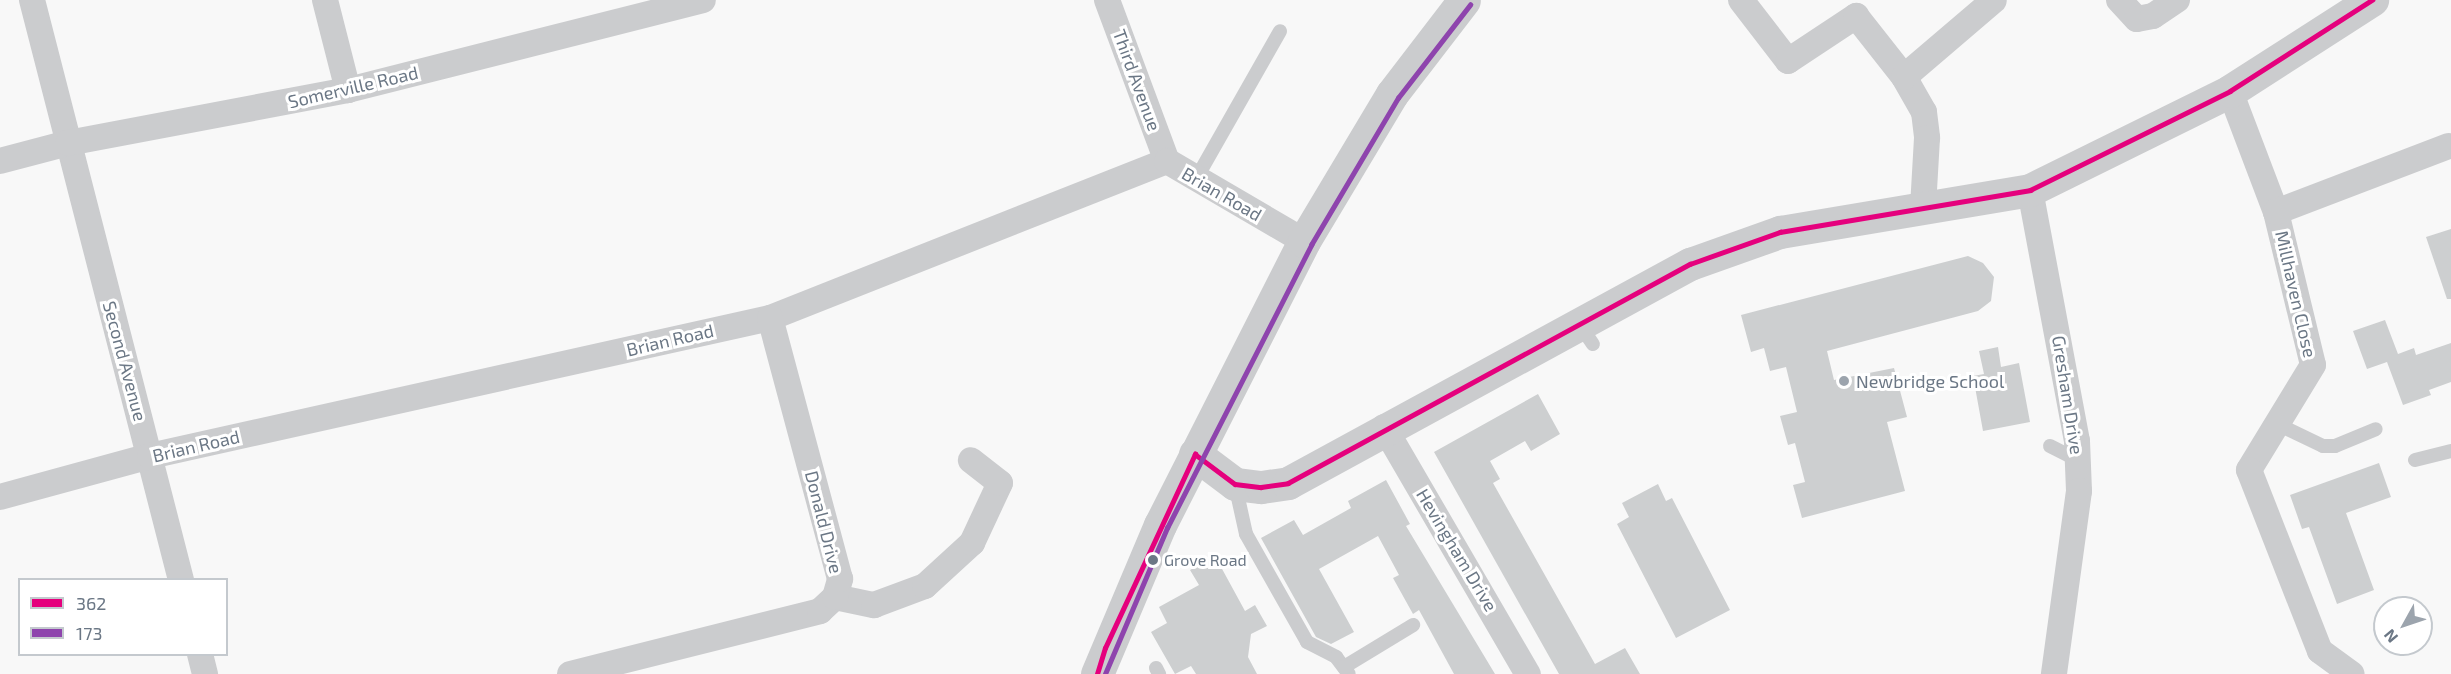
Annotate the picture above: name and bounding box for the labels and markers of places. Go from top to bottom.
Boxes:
place label: Newbridge School [1856,370,2004,392]
marker: Newbridge School [1837,374,1851,388]
place label: Grove Road [1164,550,1247,570]
marker: Grove Road [1147,554,1159,566]

